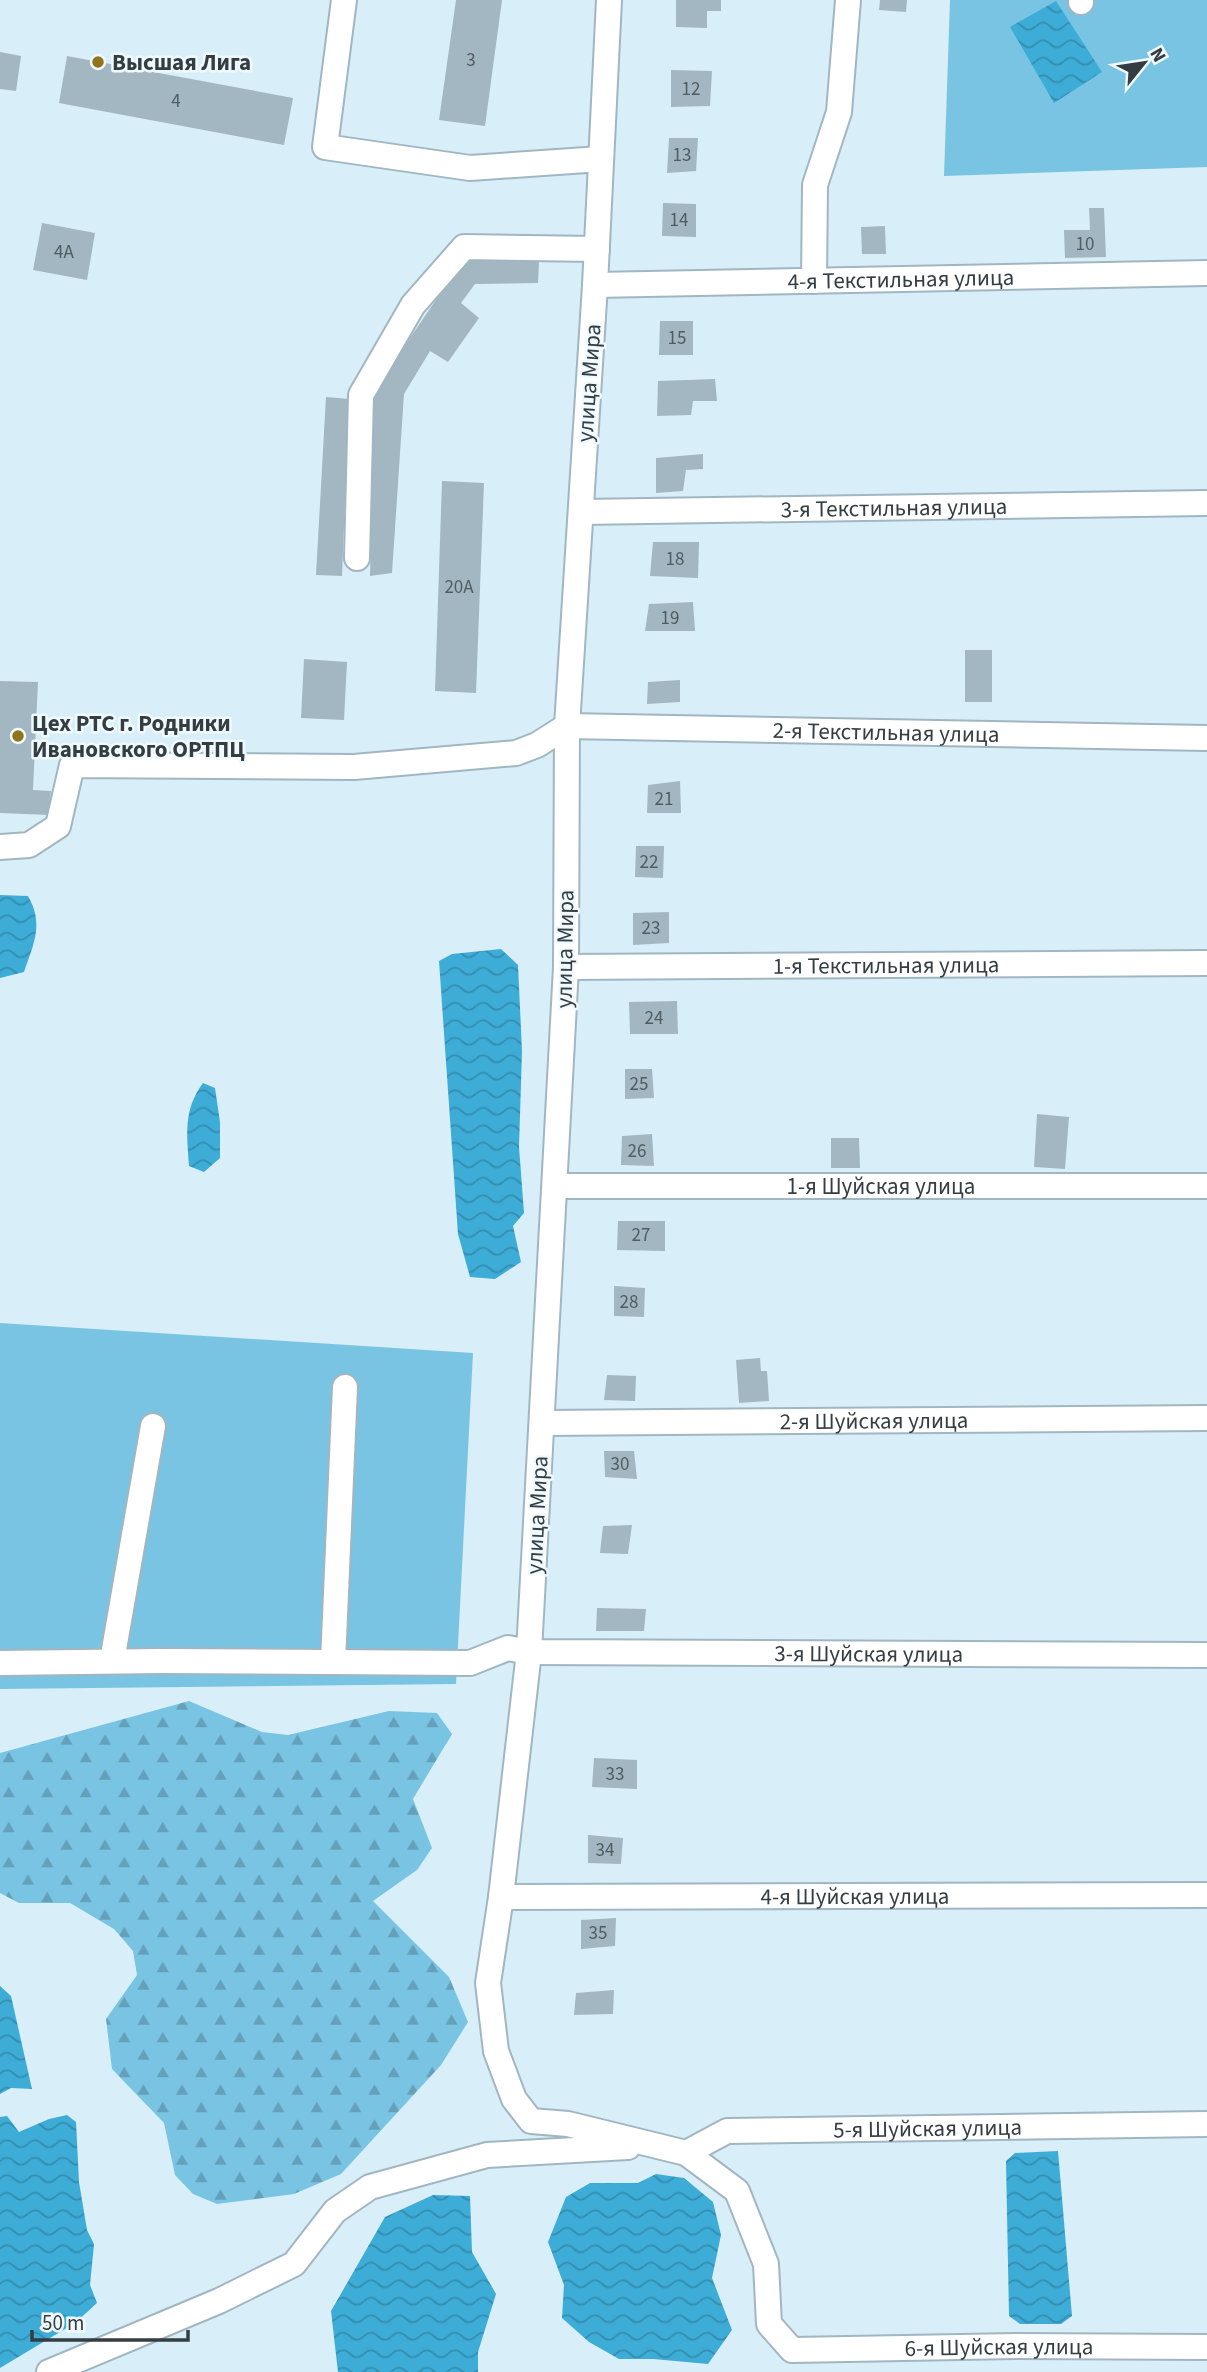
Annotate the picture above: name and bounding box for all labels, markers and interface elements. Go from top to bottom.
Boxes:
north arrow [1109,28,1179,98]
text: N [1143,43,1172,67]
place label: Высшая Лига [112,46,251,79]
house number: 3 [466,47,476,74]
marker: Высшая Лига [90,54,106,70]
house number: 12 [682,76,700,103]
house number: 4 [171,88,181,115]
house number: 13 [673,142,691,169]
house number: 14 [670,207,688,234]
house number: 10 [1076,231,1094,258]
house number: 4А [54,239,75,266]
street label: 4-я Текстильная улица [787,260,1015,298]
street label: улица Мира [568,323,610,443]
house number: 15 [668,325,686,352]
street label: 3-я Текстильная улица [780,489,1008,526]
house number: 18 [666,546,684,573]
house number: 20А [444,574,474,601]
house number: 19 [661,605,679,632]
place label: Цех РТС г. Родники Ивановского ОРТПЦ [32,707,245,766]
street label: 2-я Текстильная улица [772,713,1000,751]
marker: Цех РТС г. Родники Ивановского ОРТПЦ [10,728,26,744]
house number: 21 [655,786,673,813]
house number: 22 [640,849,658,876]
street label: улица Мира [547,889,583,1009]
house number: 23 [642,915,660,942]
street label: 1-я Текстильная улица [773,948,999,982]
house number: 24 [645,1005,663,1032]
house number: 25 [630,1071,648,1098]
house number: 26 [628,1138,646,1165]
street label: 1-я Шуйская улица [787,1170,975,1203]
house number: 27 [632,1222,650,1249]
house number: 28 [620,1289,638,1316]
street label: 2-я Шуйская улица [779,1403,969,1438]
house number: 30 [611,1451,629,1478]
street label: улица Мира [517,1455,557,1575]
street label: 3-я Шуйская улица [774,1637,963,1670]
house number: 33 [606,1761,624,1788]
house number: 34 [596,1837,614,1864]
street label: 4-я Шуйская улица [761,1879,949,1913]
house number: 35 [589,1920,607,1947]
street label: 5-я Шуйская улица [833,2110,1022,2146]
scale bar [32,2298,187,2342]
text: 50 m [42,2308,84,2338]
street label: 6-я Шуйская улица [904,2329,1094,2364]

